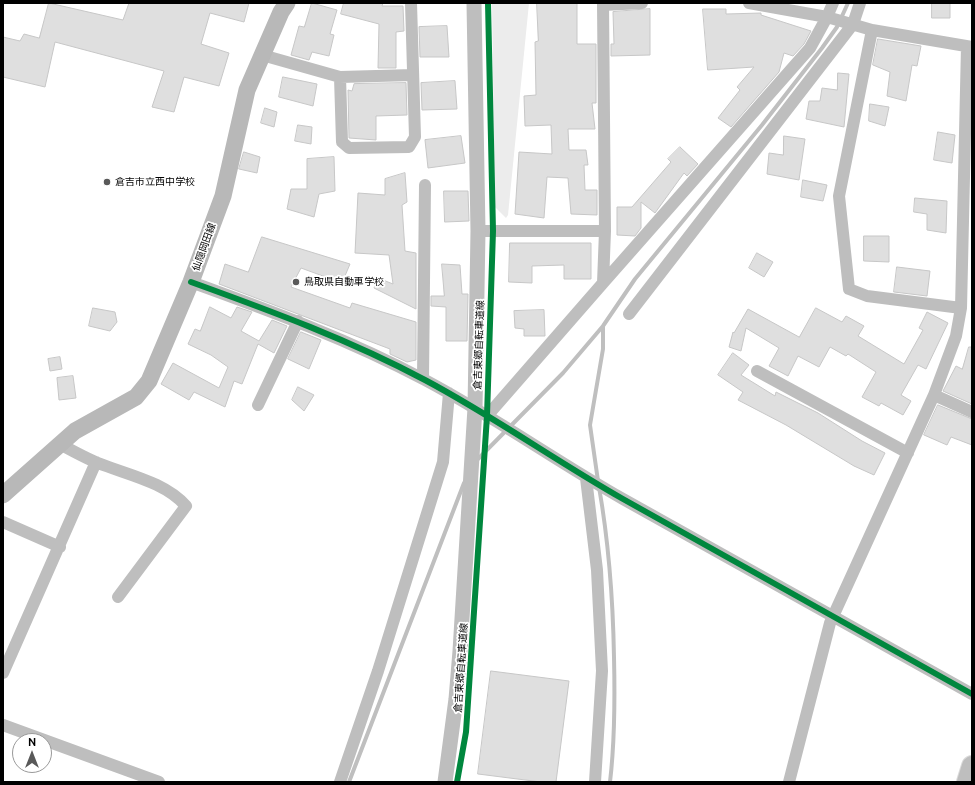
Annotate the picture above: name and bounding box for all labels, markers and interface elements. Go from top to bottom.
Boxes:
place label: 倉吉市立西中学校 [115,176,195,188]
marker: 倉吉市立西中学校 [102,177,112,187]
street label: 仙隠岡田線 [190,221,218,273]
place label: 鳥取県自動車学校 [304,276,384,288]
marker: 鳥取県自動車学校 [291,277,301,287]
street label: 倉吉東郷自転車道線 [471,300,487,390]
street label: 倉吉東郷自転車道線 [452,623,470,713]
north arrow [12,733,52,773]
text: N [28,736,36,748]

